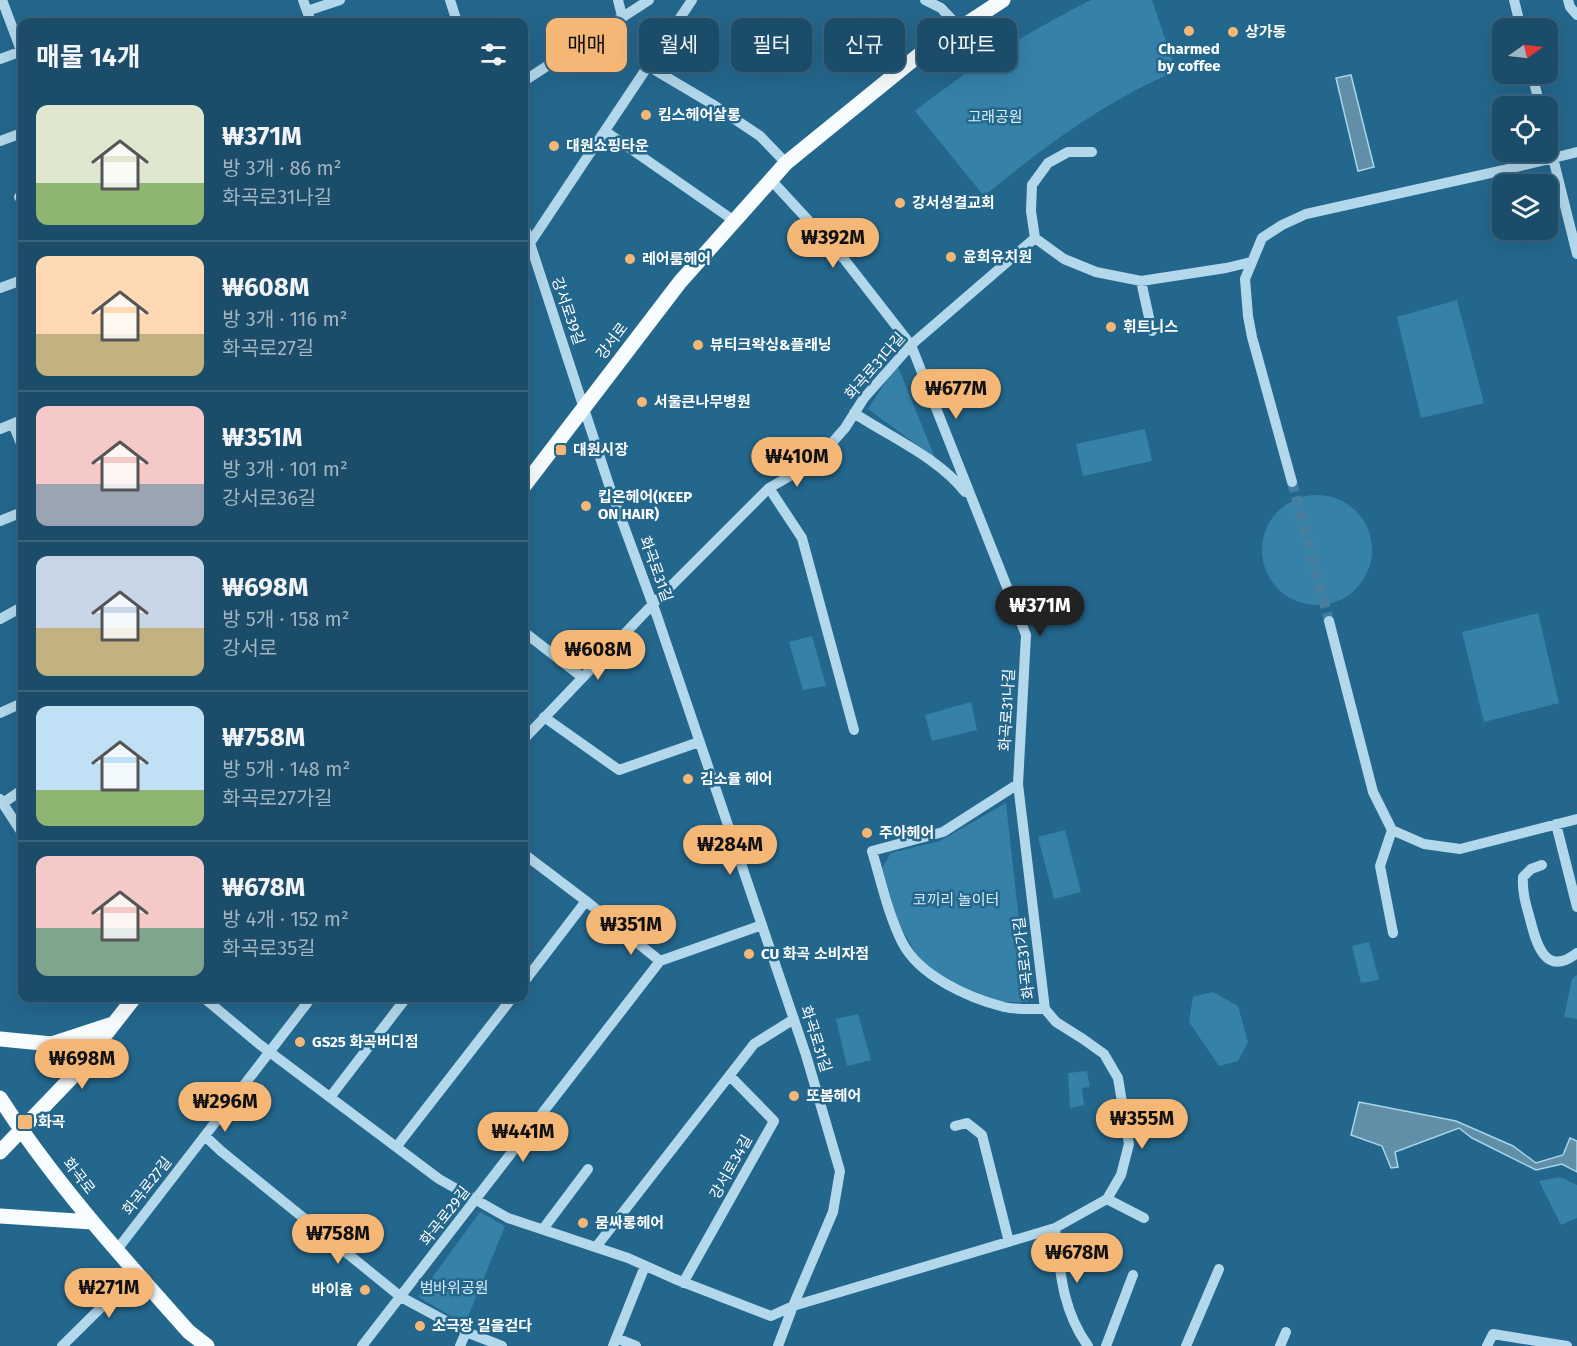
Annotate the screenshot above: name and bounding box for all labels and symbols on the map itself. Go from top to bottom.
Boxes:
north arrow [1492,18,1558,84]
place label: 상가동 [1245,23,1287,41]
marker: Charmed by coffee [1182,24,1196,38]
marker: 상가동 [1226,25,1240,39]
place label: Charmed by coffee [1158,40,1220,75]
place label: 킴스헤어살롱 [658,106,741,124]
marker: 킴스헤어살롱 [639,108,653,122]
park label: 고래공원 [967,108,1023,126]
place label: 대원쇼핑타운 [566,137,649,155]
marker: 대원쇼핑타운 [547,139,561,153]
place label: 강서성결교회 [912,194,995,212]
marker: 강서성결교회 [893,196,907,210]
pin: ₩392M [791,218,875,269]
place label: 윤희유치원 [963,248,1032,266]
place label: 레어룸헤어 [642,250,711,268]
marker: 윤희유치원 [944,250,958,264]
marker: 레어룸헤어 [623,252,637,266]
street label: 강서로39길 [548,275,588,347]
place label: 휘트니스 [1123,318,1178,336]
street label: 강서로 [592,319,632,363]
marker: 휘트니스 [1104,320,1118,334]
street label: 화곡로31다길 [841,329,909,403]
place label: 뷰티크왁싱&플래닝 [710,336,832,354]
marker: 뷰티크왁싱&플래닝 [691,338,705,352]
pin: ₩677M [914,369,998,420]
place label: 서울큰나무병원 [654,393,751,411]
marker: 서울큰나무병원 [635,395,649,409]
pin: ₩410M [755,437,839,488]
place label: 대원시장 [573,441,628,459]
marker: 대원시장 [554,443,568,457]
place label: 킵온헤어(KEEP ON HAIR) [598,488,692,523]
marker: 킵온헤어(KEEP ON HAIR) [579,499,593,513]
street label: 화곡로31길 [636,534,676,604]
pin: ₩371M [998,586,1082,637]
pin: ₩608M [556,630,640,681]
street label: 화곡로31나길 [996,668,1018,752]
place label: 김소율 헤어 [700,770,773,788]
marker: 김소율 헤어 [681,772,695,786]
place label: 주아헤어 [879,824,934,842]
pin: ₩284M [688,825,772,876]
marker: 주아헤어 [860,826,874,840]
park label: 코끼리 놀이터 [913,891,999,909]
pin: ₩351M [589,905,673,956]
street label: 화곡로31가길 [1010,916,1038,1000]
place label: CU 화곡 소비자점 [761,945,869,963]
marker: CU 화곡 소비자점 [742,947,756,961]
street label: 화곡로31길 [797,1003,835,1075]
place label: GS25 화곡버디점 [312,1033,418,1051]
marker: GS25 화곡버디점 [293,1035,307,1049]
pin: ₩698M [40,1039,124,1090]
pin: ₩296M [183,1082,267,1133]
place label: 또봄헤어 [806,1087,861,1105]
marker: 또봄헤어 [787,1089,801,1103]
pin: ₩355M [1100,1099,1184,1150]
pin: ₩441M [481,1112,565,1163]
marker: 화곡 [16,1113,34,1131]
place label: 화곡 [38,1113,66,1131]
street label: 강서로34길 [706,1132,756,1202]
street label: 화곡로27길 [119,1153,175,1219]
street label: 화곡로 [59,1154,99,1198]
street label: 화곡로29길 [416,1183,474,1249]
pin: ₩758M [296,1214,380,1265]
place label: 뭄싸롱헤어 [595,1214,664,1232]
marker: 뭄싸롱헤어 [576,1216,590,1230]
pin: ₩678M [1035,1233,1119,1284]
pin: ₩271M [67,1268,151,1319]
park label: 범바위공원 [419,1279,489,1297]
place label: 바이윰 [312,1281,353,1299]
marker: 바이윰 [358,1283,372,1297]
place label: 소극장 길을걷다 [432,1317,532,1335]
marker: 소극장 길을걷다 [413,1319,427,1333]

